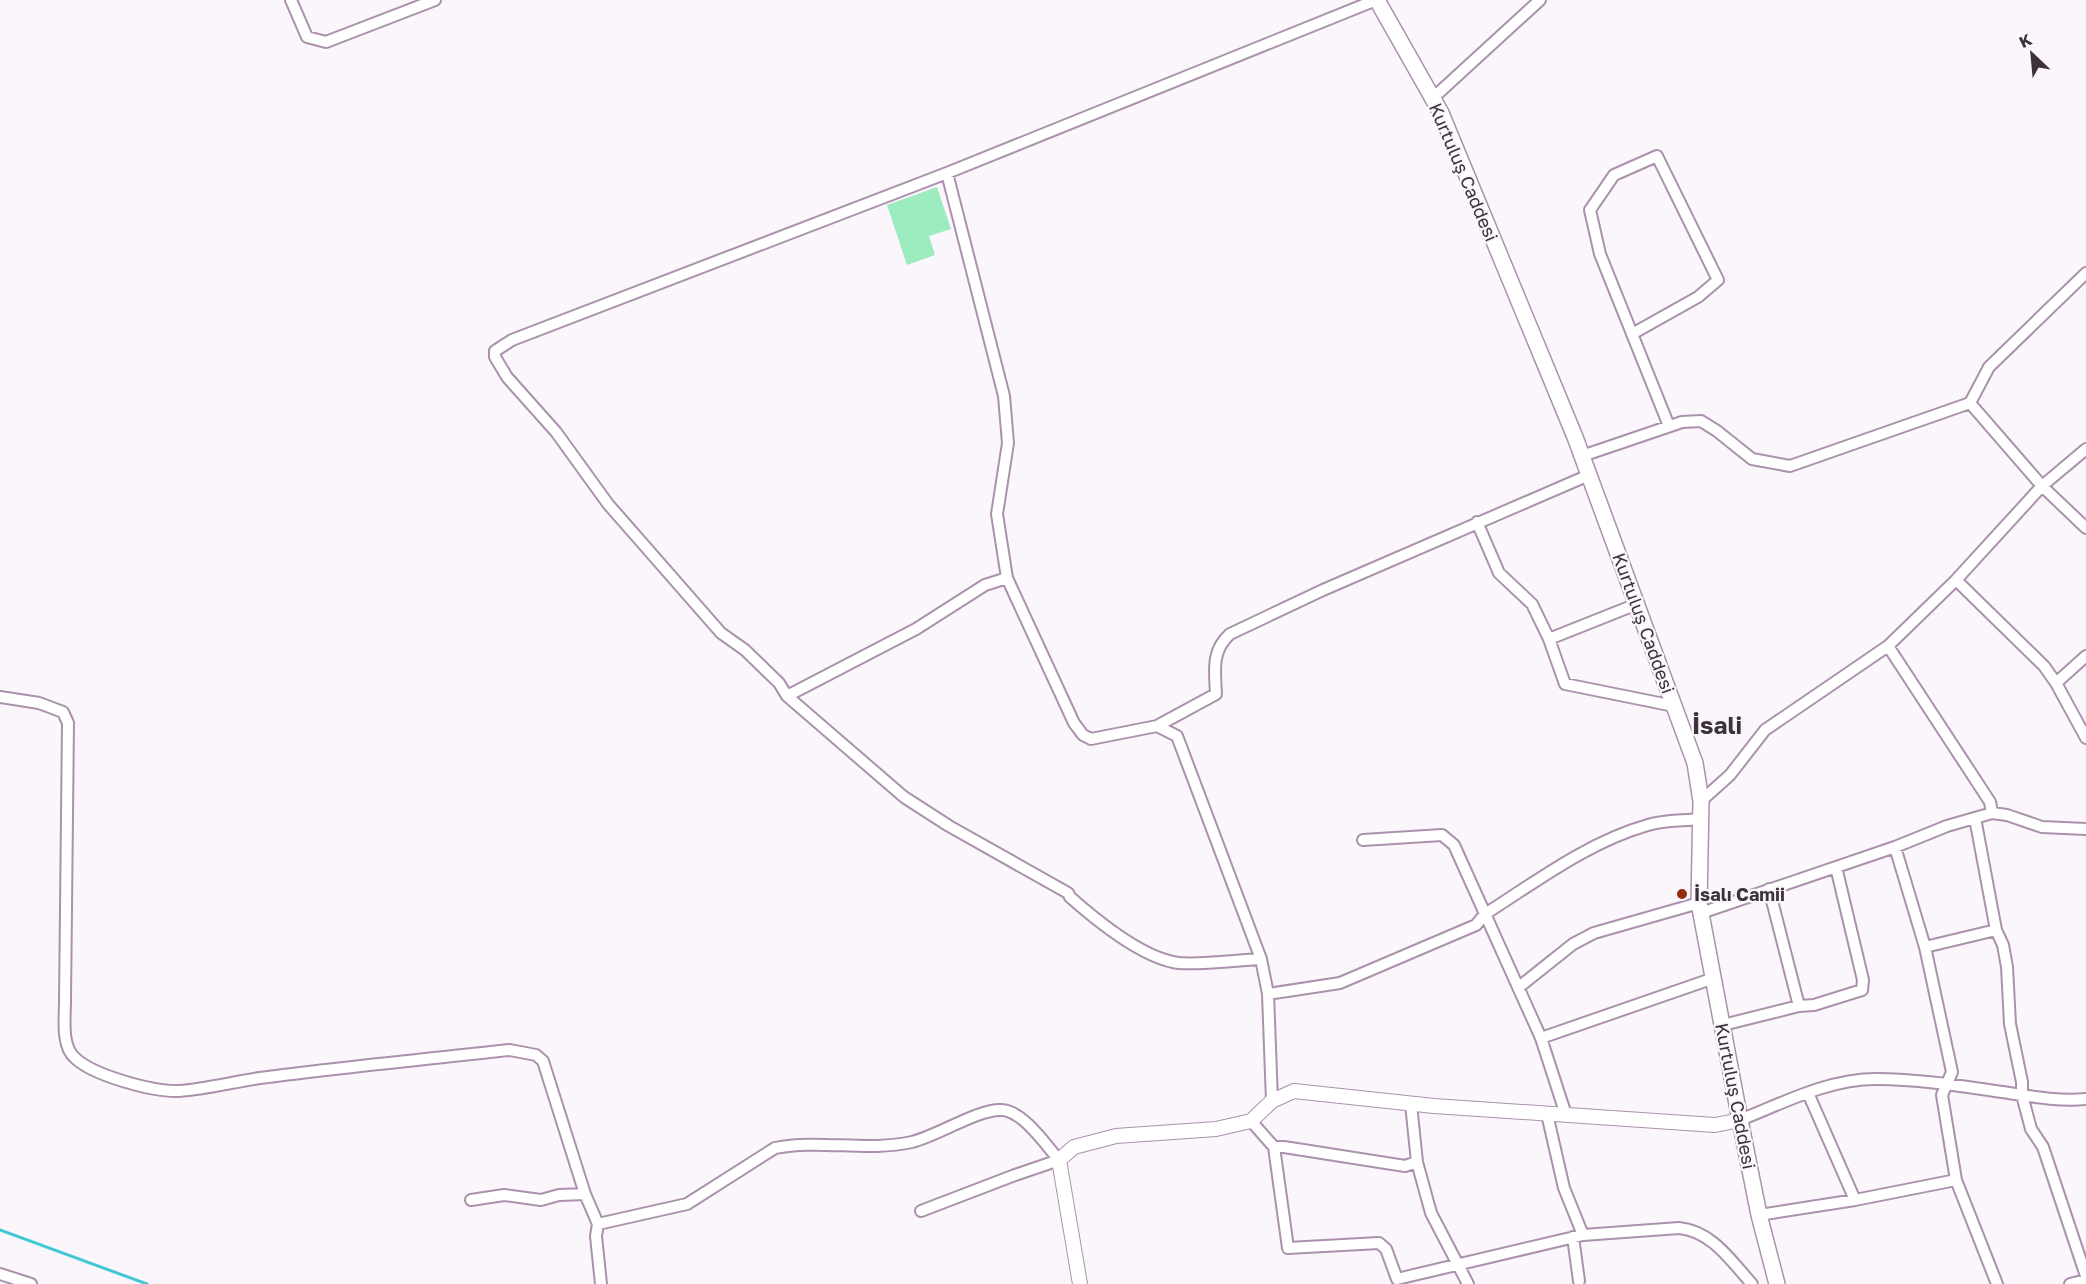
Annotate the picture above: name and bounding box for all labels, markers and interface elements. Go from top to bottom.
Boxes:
north arrow [2002,24,2062,84]
text: K [2016,29,2035,52]
street label: Kurtuluş Caddesi [1425,99,1503,245]
street label: Kurtuluş Caddesi [1608,549,1680,697]
district label: İsali [1692,710,1742,739]
place label: İsalı Camii [1694,883,1785,905]
marker: İsalı Camii [1675,887,1689,901]
street label: Kurtuluş Caddesi [1711,1021,1761,1171]

